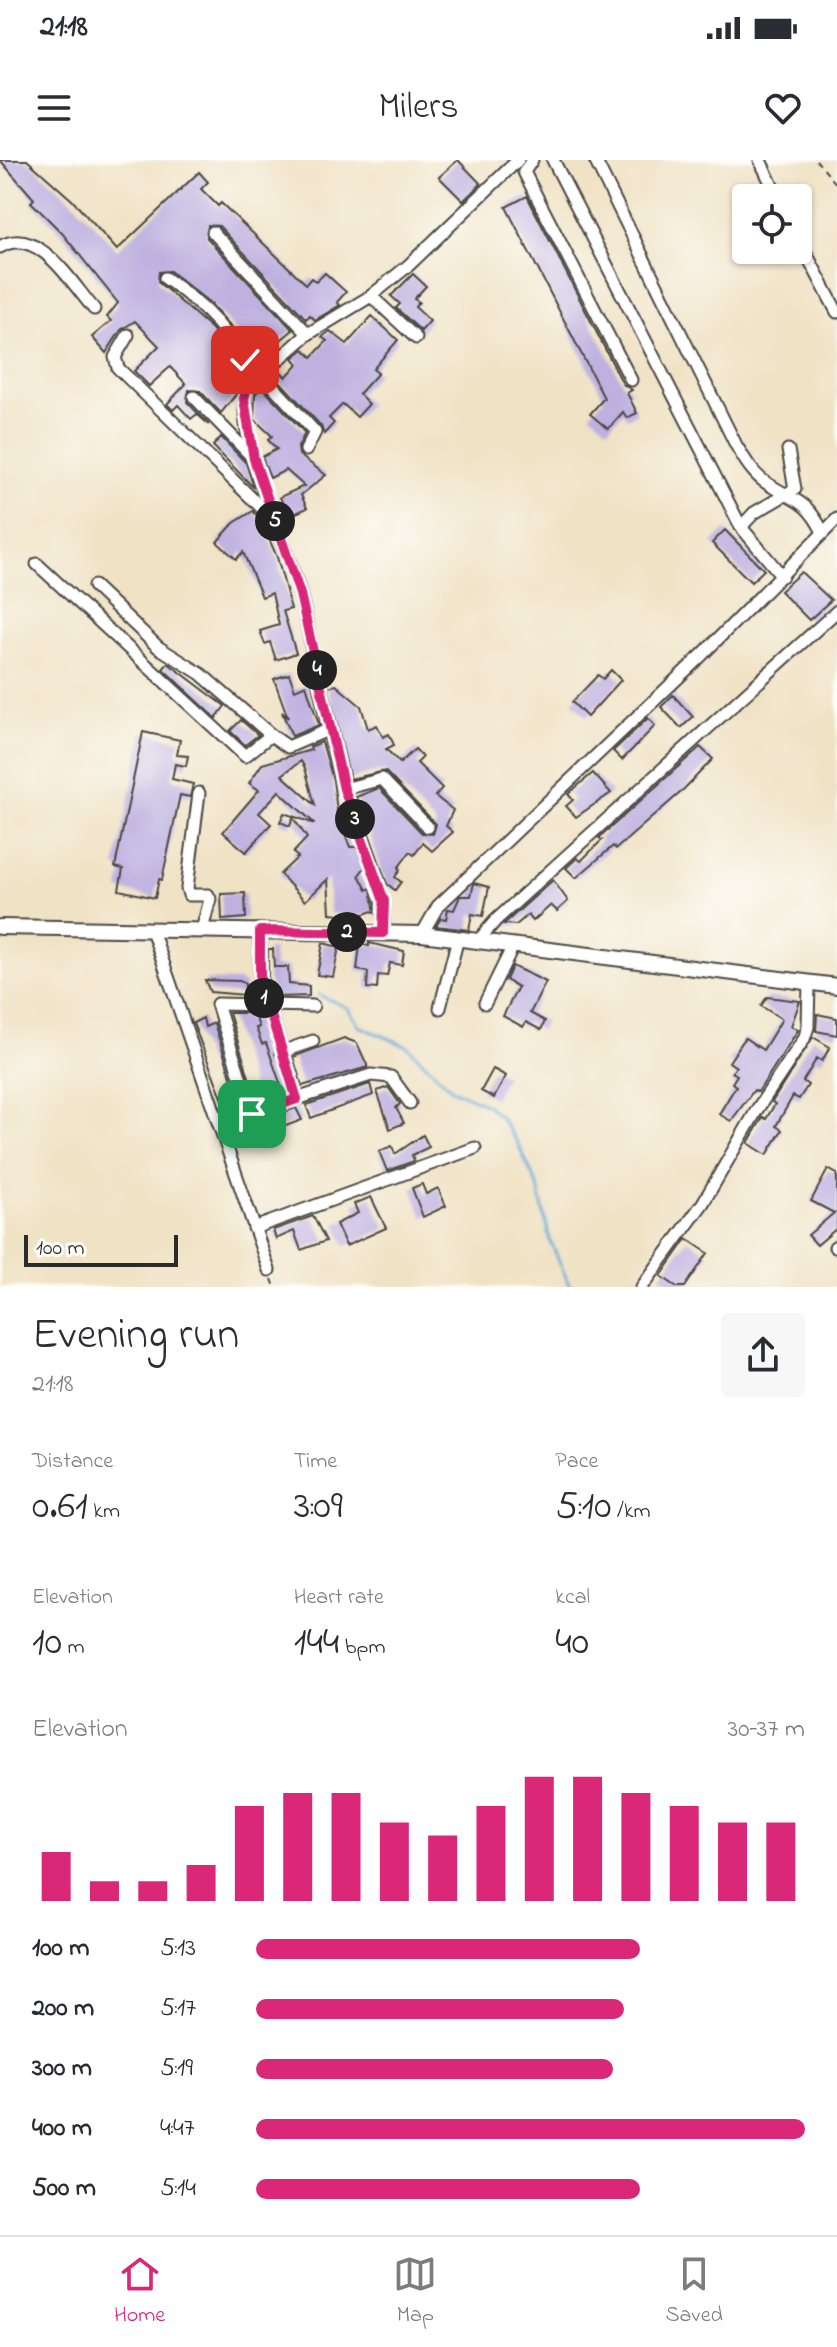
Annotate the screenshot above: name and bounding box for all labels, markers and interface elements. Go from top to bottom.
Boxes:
text: 21:18 [40,6,88,50]
text: Milers [379,82,459,135]
icon: menu [32,86,76,130]
icon: heart [761,86,805,130]
map controls [732,184,812,264]
button: locate [732,184,812,264]
pin [211,326,279,394]
icon: check [223,338,267,382]
pin: 5 [255,501,295,541]
text: 5 [269,505,281,537]
pin: 4 [297,650,337,690]
text: 4 [312,654,322,686]
pin: 3 [335,799,375,839]
text: 3 [350,803,360,835]
pin: 2 [327,912,367,952]
text: 2 [342,916,352,948]
pin: 1 [244,978,284,1018]
text: 1 [261,982,268,1014]
pin [218,1080,286,1148]
icon: arrive [230,1092,274,1136]
scale bar [24,1231,178,1267]
text: 100 m [36,1233,85,1265]
text: Evening run [32,1304,239,1368]
button: share [721,1313,805,1397]
text: 21:18 [32,1366,73,1404]
text: Distance [32,1446,113,1478]
text: Time [294,1446,337,1478]
text: Pace [555,1446,598,1478]
text: 0.61 [32,1478,88,1537]
text: 3:09 [294,1478,343,1537]
text: 5:10 [555,1478,612,1537]
text: km [88,1496,120,1528]
text: /km [612,1496,651,1528]
text: Elevation [32,1582,113,1614]
text: Heart rate [294,1582,384,1614]
text: kcal [555,1582,590,1614]
text: 10 [32,1614,62,1673]
text: 144 [294,1614,339,1673]
text: 40 [555,1614,589,1673]
text: m [62,1632,85,1664]
text: bpm [339,1632,386,1664]
text: Elevation [32,1711,128,1749]
text: 30–37 m [727,1711,805,1749]
text: 100 m [32,1930,89,1968]
text: 5:13 [160,1930,196,1968]
text: 200 m [32,1990,94,2028]
text: 5:17 [160,1990,196,2028]
text: 300 m [32,2050,92,2088]
text: 5:19 [160,2050,193,2088]
text: 400 m [32,2110,92,2148]
text: 4:47 [160,2110,194,2148]
text: 500 m [32,2170,96,2208]
text: 5:14 [160,2170,196,2208]
tab: Home [114,2252,165,2332]
tab: Map [393,2252,437,2332]
tab: Saved [666,2252,723,2332]

